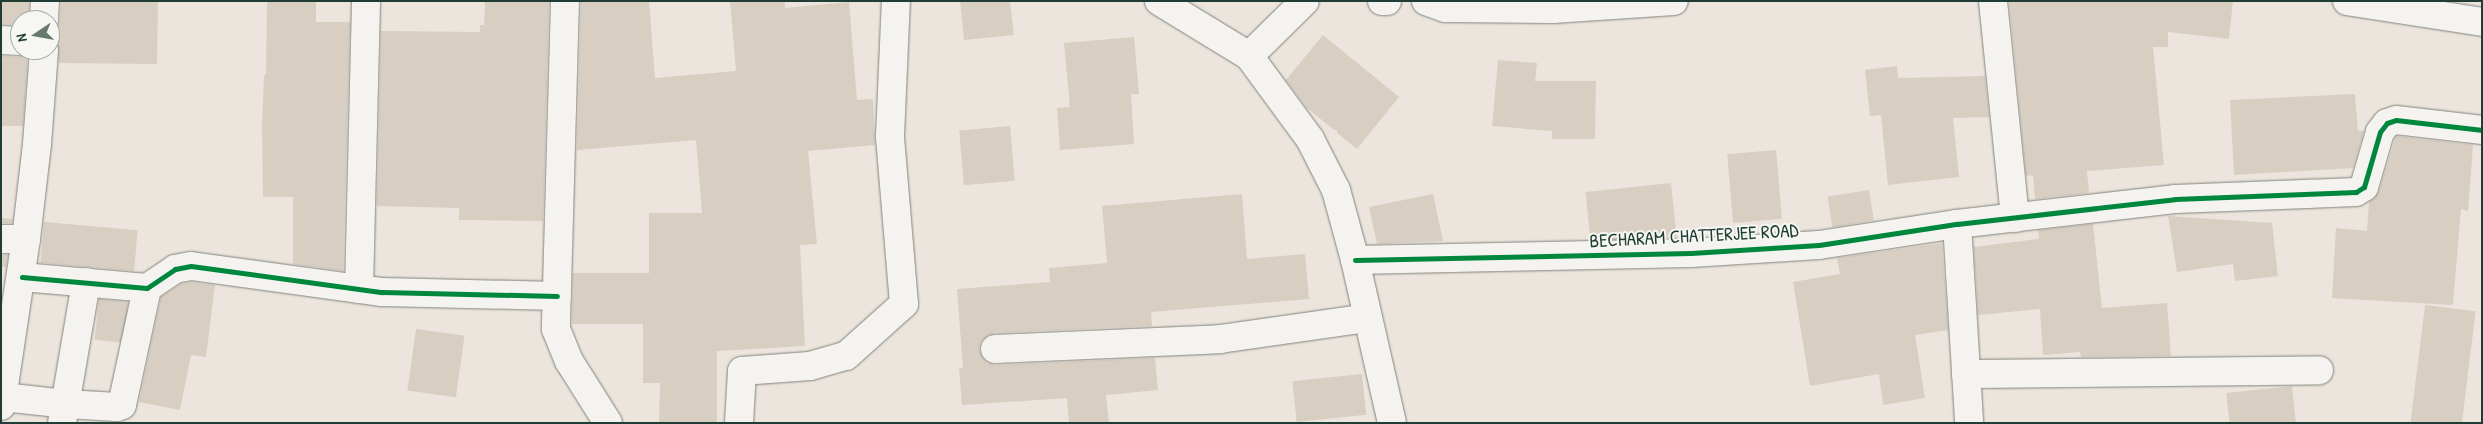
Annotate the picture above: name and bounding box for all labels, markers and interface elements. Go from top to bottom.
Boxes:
north arrow [10,10,60,60]
text: N [11,32,31,44]
street label: BECHARAM CHATTERJEE ROAD [1589,219,1799,253]

